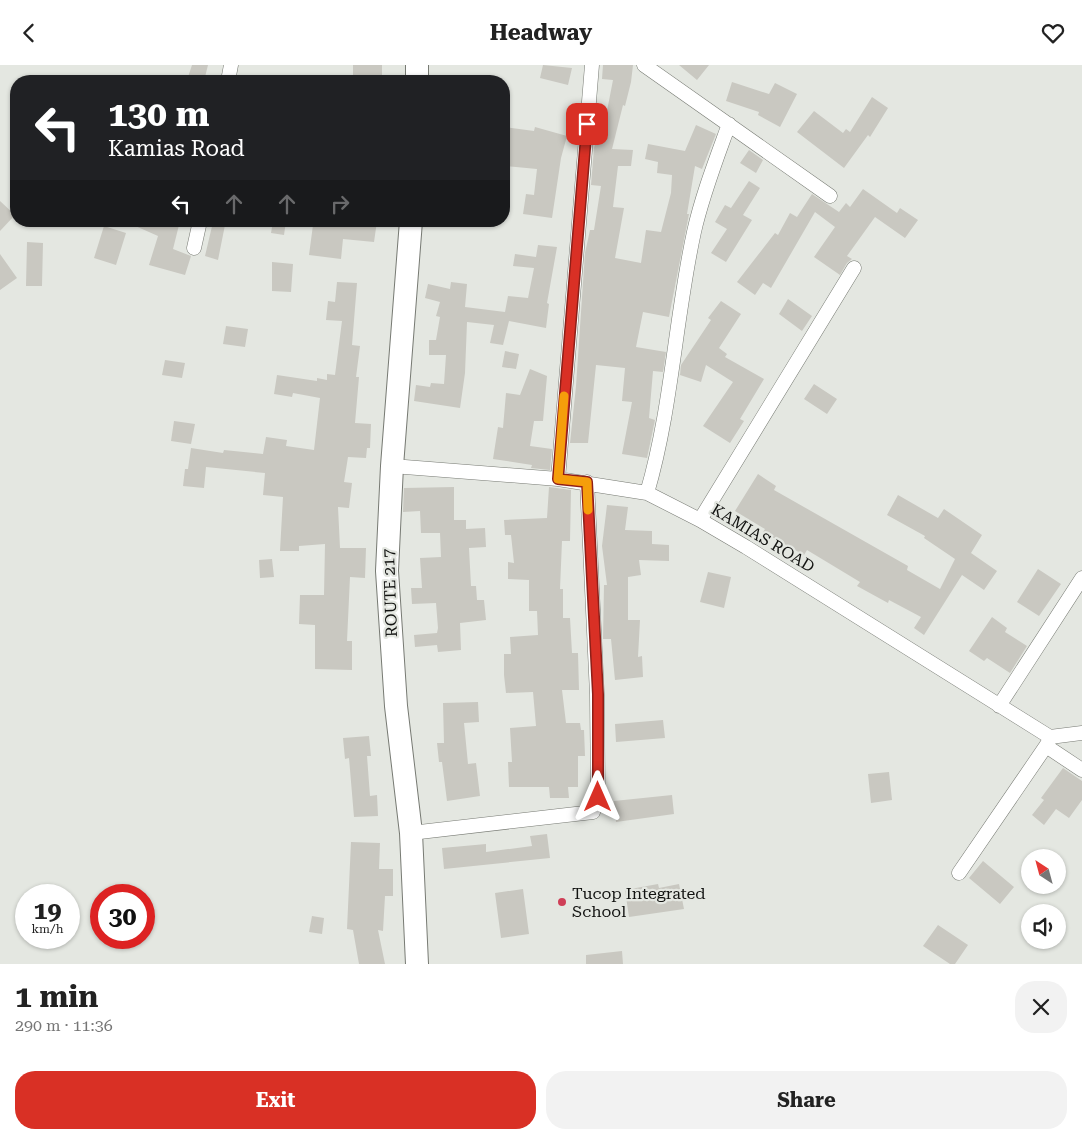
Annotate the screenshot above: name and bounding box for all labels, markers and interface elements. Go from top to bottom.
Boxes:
icon: back [15,19,43,47]
icon: heart [1039,19,1067,47]
text: Headway [490,20,592,45]
text: 130 m [108,94,209,135]
icon: left [25,95,90,160]
pin [566,103,608,145]
icon: arrive [573,110,601,138]
text: Kamias Road [108,136,245,161]
icon: left [167,190,195,218]
icon: ahead [220,190,248,218]
icon: ahead [273,190,301,218]
icon: right [326,190,354,218]
street label: KAMIAS ROAD [708,500,818,576]
street label: ROUTE 217 [379,548,401,638]
position arrow [571,770,623,822]
north arrow [1021,849,1066,894]
map controls [1021,849,1066,949]
speed limit sign: 30 [90,884,155,949]
place label: Tucop Integrated School [572,884,706,921]
text: 19 [33,896,62,925]
marker: Tucop Integrated School [556,896,568,908]
button: sound [1021,904,1066,949]
text: km/h [31,922,64,936]
text: 1 min [15,979,98,1014]
button: close [1015,981,1067,1033]
text: 290 m · 11:36 [15,1016,113,1035]
button: Exit [15,1071,536,1129]
button: Share [546,1071,1067,1129]

